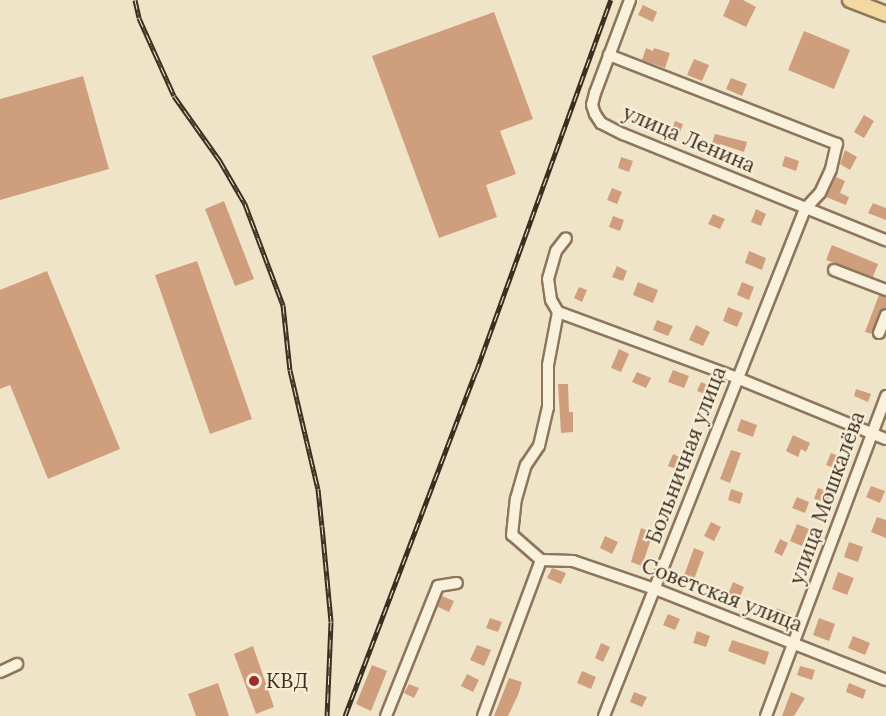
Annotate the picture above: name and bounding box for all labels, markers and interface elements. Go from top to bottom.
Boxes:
street label: улица Ленина [619,100,759,178]
street label: Больничная улица [641,363,731,547]
street label: улица Мошкалёва [784,408,870,588]
street label: Советская улица [638,553,806,637]
place label: КВД [266,668,308,694]
marker: КВД [247,674,261,688]

